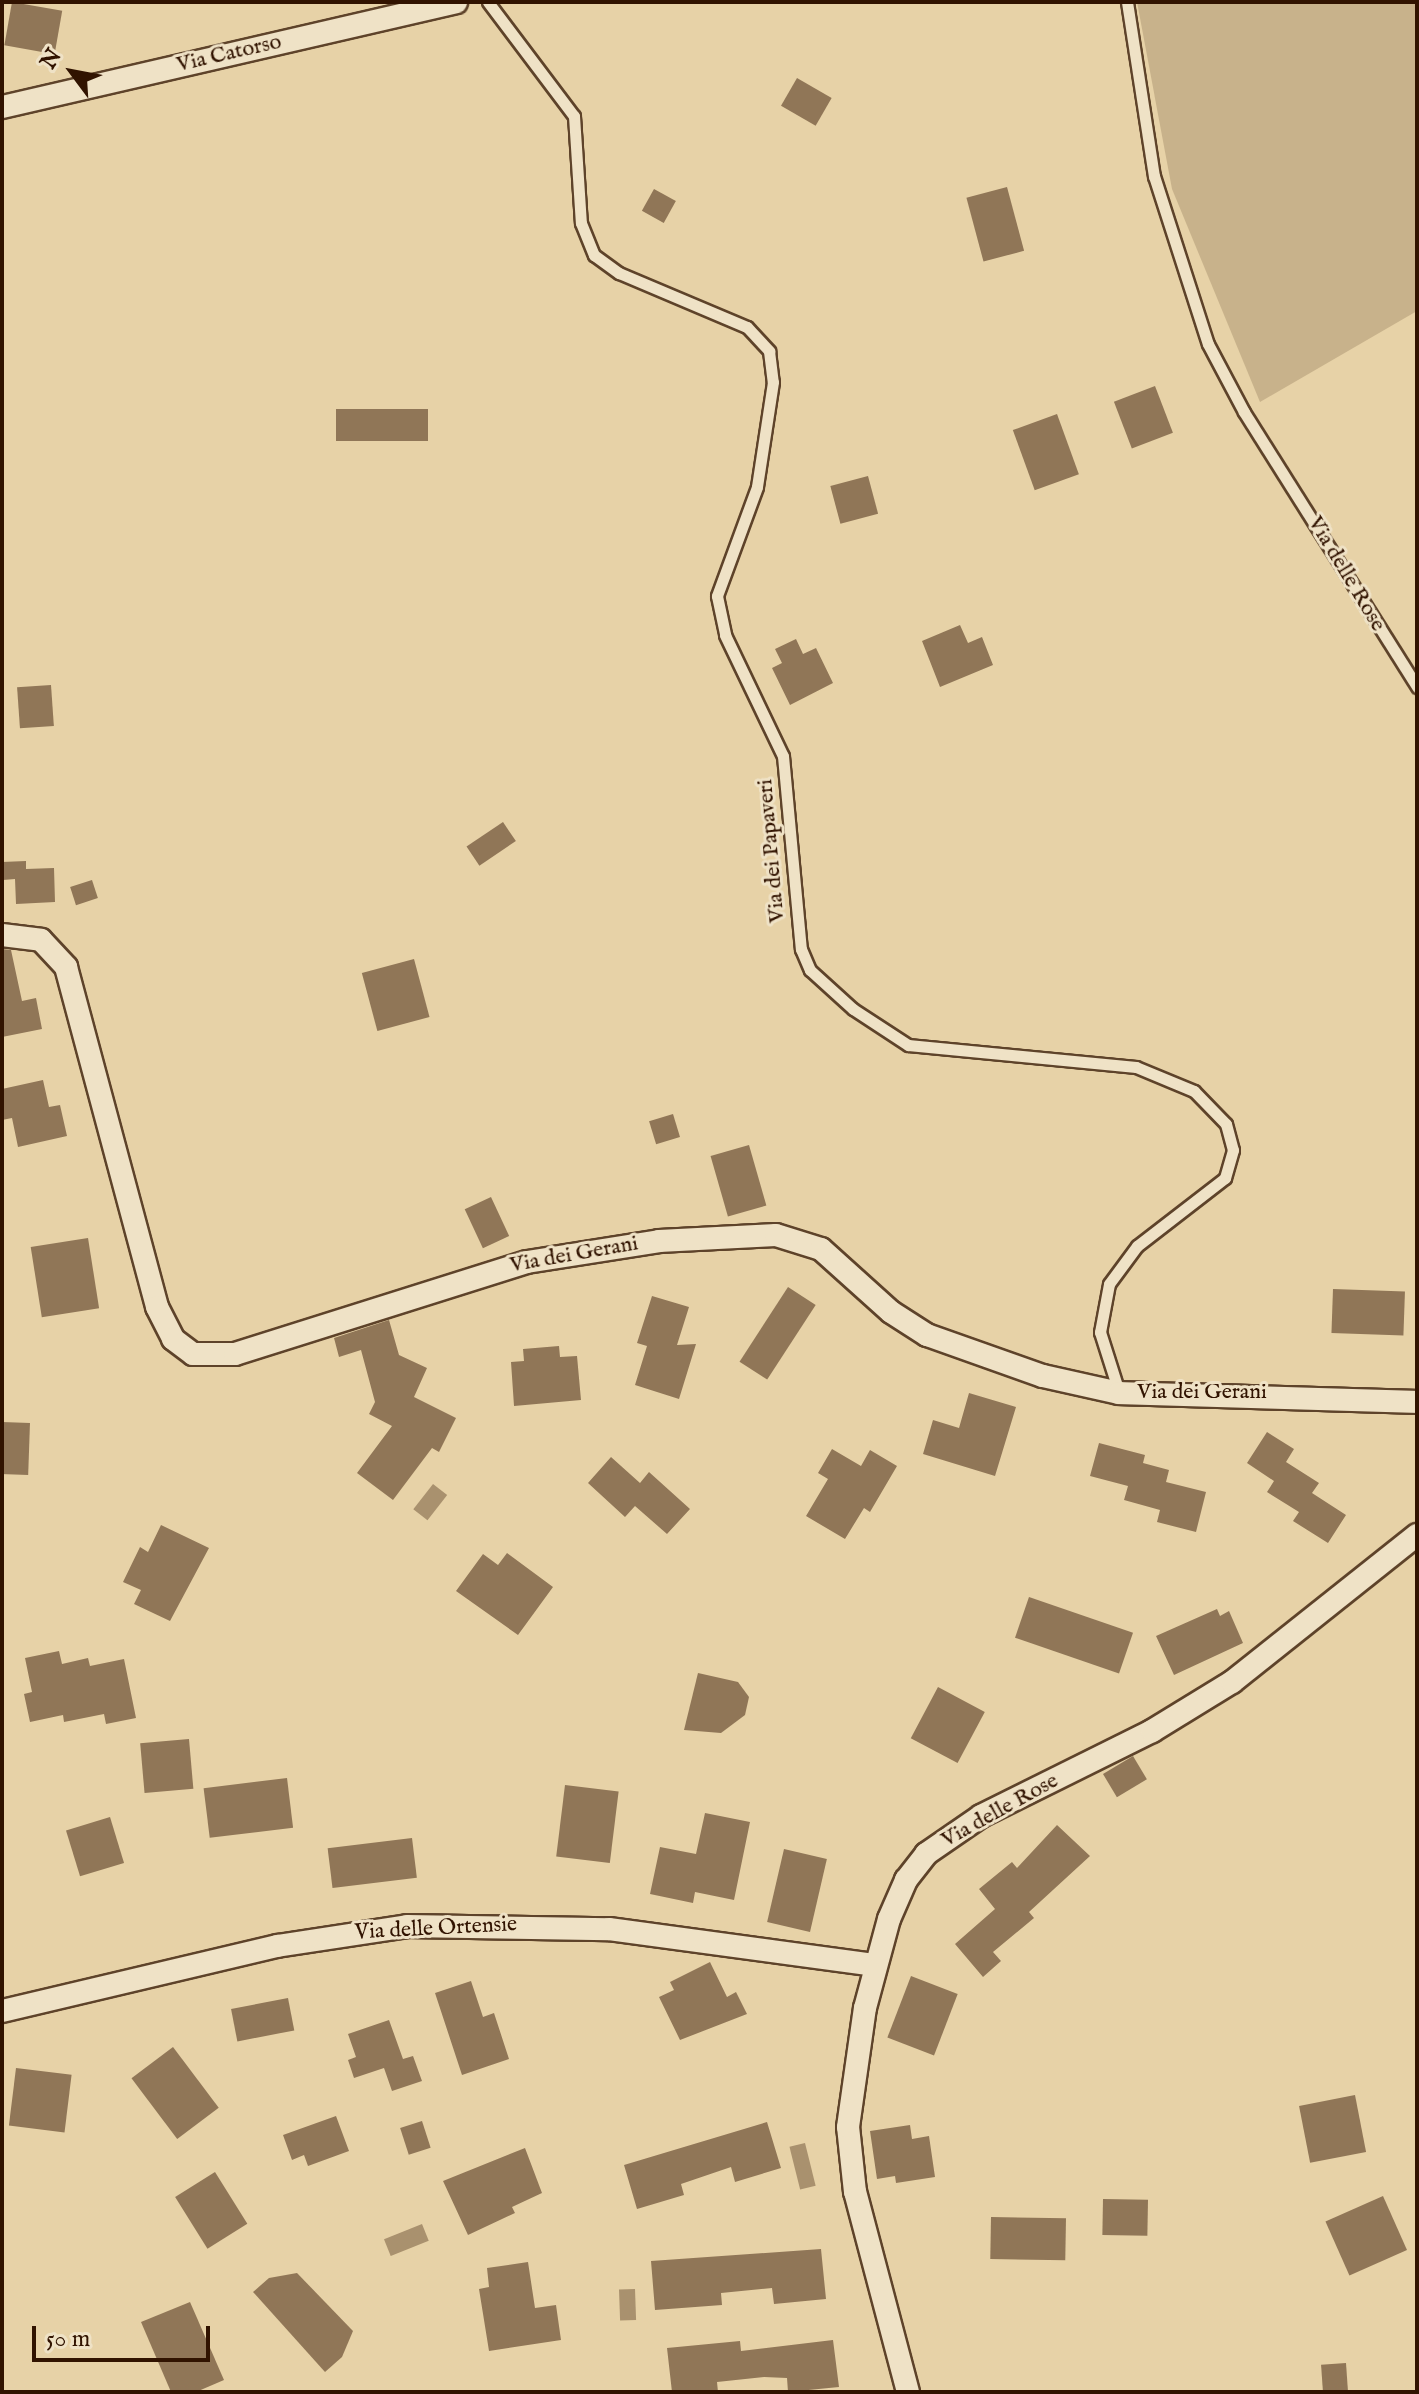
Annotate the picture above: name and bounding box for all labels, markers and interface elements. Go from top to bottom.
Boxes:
street label: Via Catorso [174,29,284,79]
north arrow [32,32,112,112]
text: N [35,44,69,75]
street label: Via delle Rose [1301,512,1391,636]
street label: Via dei Papaveri [753,778,791,924]
street label: Via dei Gerani [508,1231,640,1279]
street label: Via dei Gerani [1137,1380,1267,1406]
street label: Via delle Rose [937,1768,1063,1854]
street label: Via delle Ortensie [354,1912,518,1946]
scale bar [36,2310,214,2360]
text: 50 m [46,2324,90,2355]

